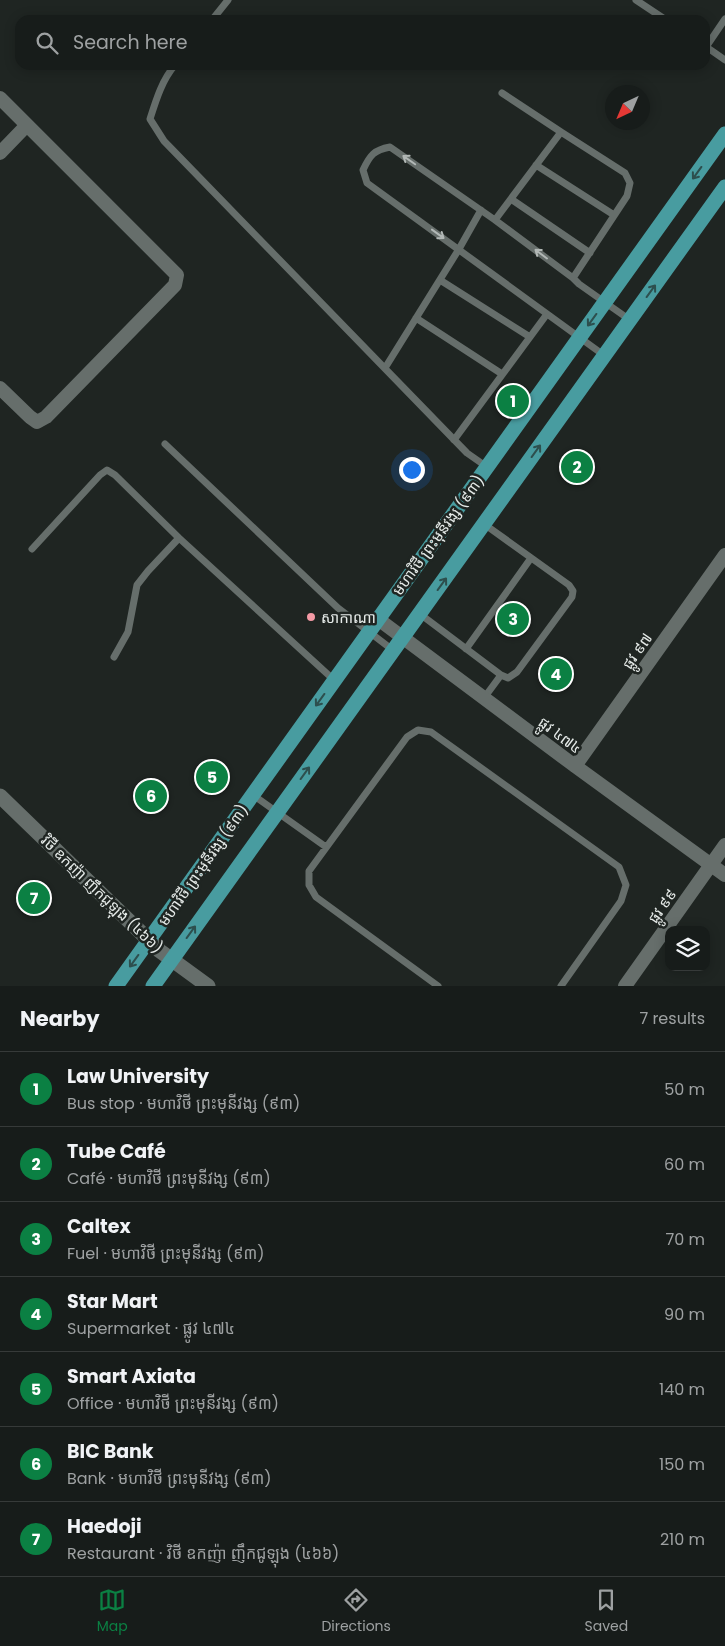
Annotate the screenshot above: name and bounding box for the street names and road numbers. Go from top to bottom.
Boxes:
street label: មហាវិថី ព្រះមុនីវង្ស (៩៣) [387,471,489,599]
street label: ផ្លូវ ៩៧ [617,629,660,675]
street label: ផ្លូវ ៤៧៤ [532,712,586,761]
street label: មហាវិថី ព្រះមុនីវង្ស (៩៣) [153,800,253,930]
street label: វិថី ឧកញ៉ា ញឹកជូឡុង (៤៦៦) [34,830,168,960]
street label: ផ្លូវ ៩៩ [643,885,684,929]

